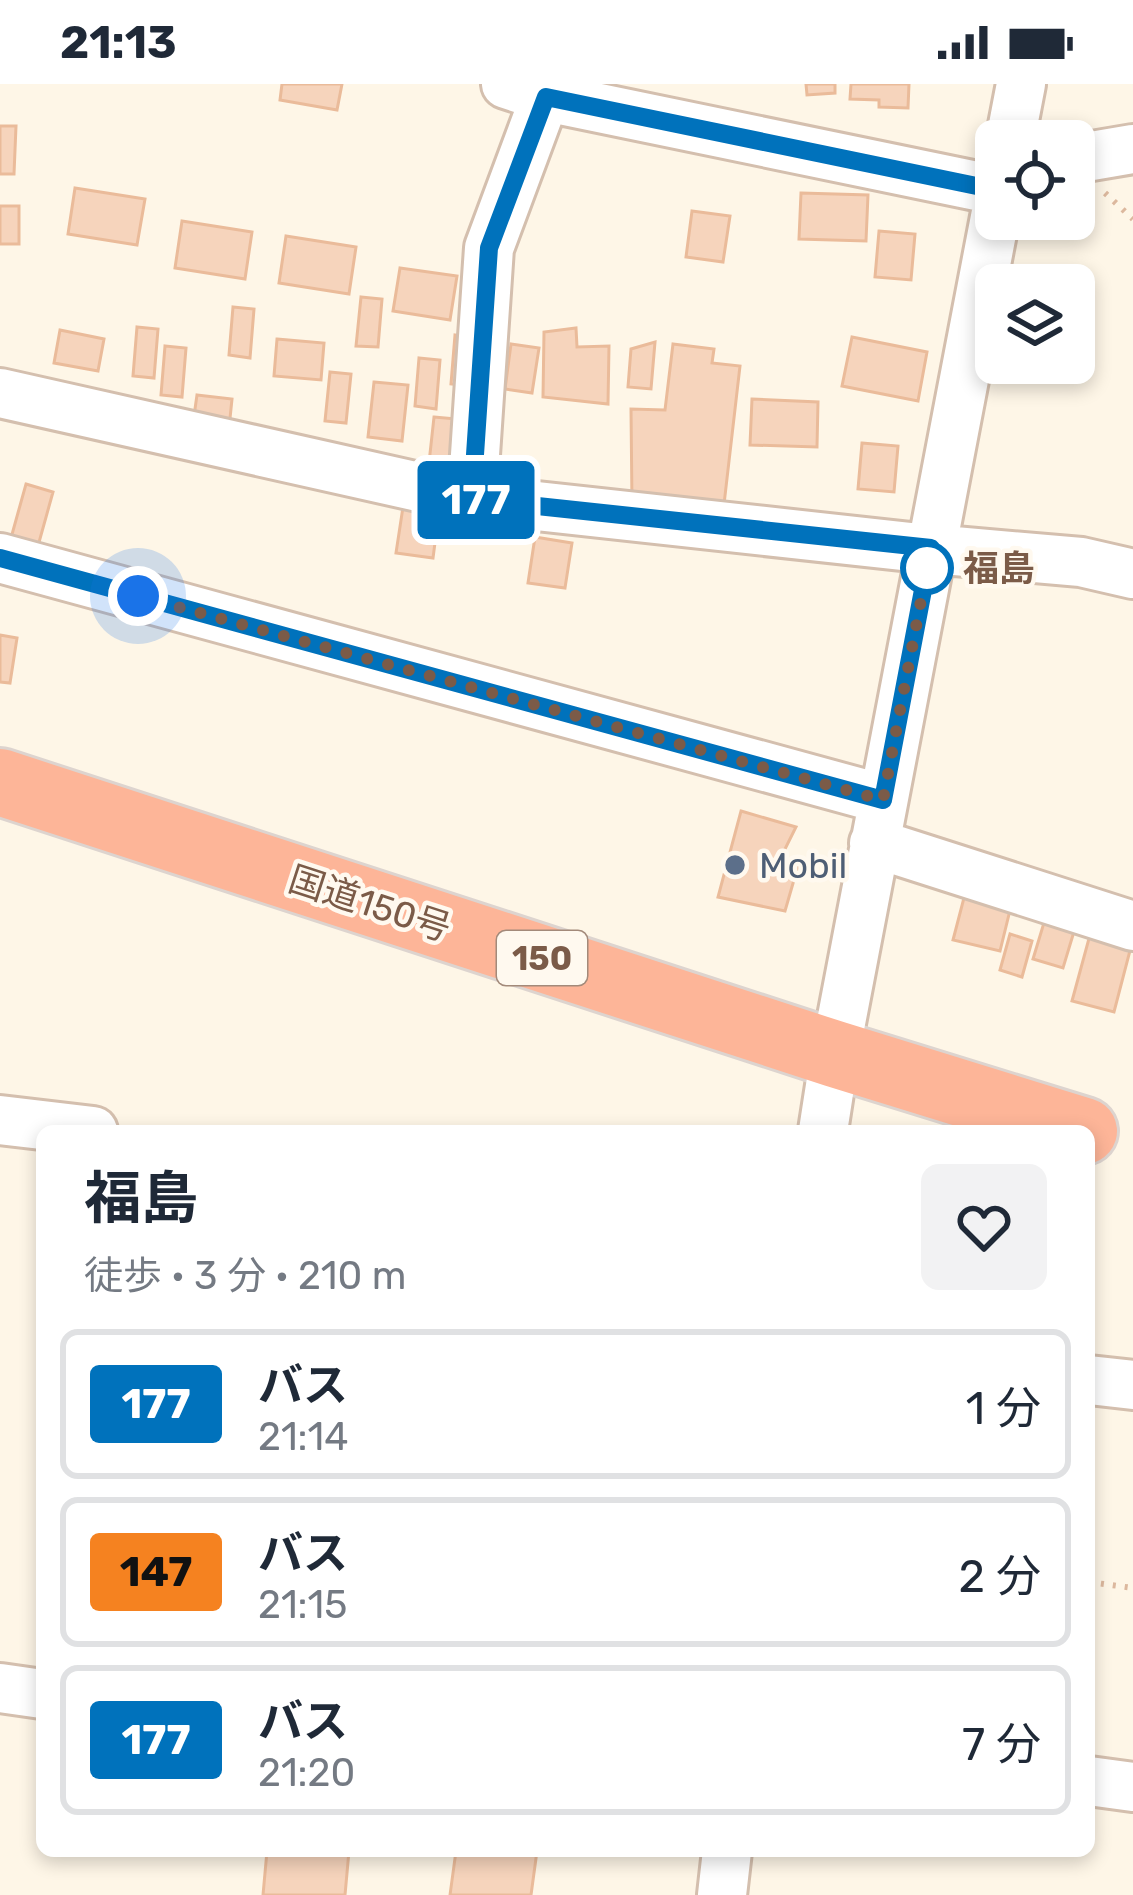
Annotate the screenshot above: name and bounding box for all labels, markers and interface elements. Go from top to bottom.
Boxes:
text: 21:13 [60,16,177,69]
map controls [975,120,1095,384]
button: locate [975,120,1095,240]
button: layers [975,264,1095,384]
line badge: 177 [407,461,545,539]
text: 177 [441,475,511,525]
marker: 福島 [902,543,952,593]
place label: 福島 [963,547,1035,590]
your location [108,566,168,626]
place label: Mobil [759,844,847,887]
marker: Mobil [722,852,748,878]
street label: 国道150号 [283,857,456,950]
road number: 150 [497,931,587,985]
button: heart [921,1164,1047,1290]
text: 福島 [84,1165,198,1232]
text: 徒歩 · 3 分 · 210 m [84,1253,407,1299]
text: バス [258,1359,348,1412]
text: 177 [121,1379,191,1429]
text: 1 分 [966,1382,1041,1435]
text: 21:14 [258,1414,348,1460]
text: バス [258,1527,348,1580]
text: 147 [120,1547,192,1597]
text: 2 分 [959,1550,1041,1603]
text: 21:15 [258,1582,347,1628]
text: バス [258,1695,348,1748]
text: 177 [121,1715,191,1765]
text: 7 分 [962,1718,1041,1771]
text: 21:20 [258,1750,355,1796]

